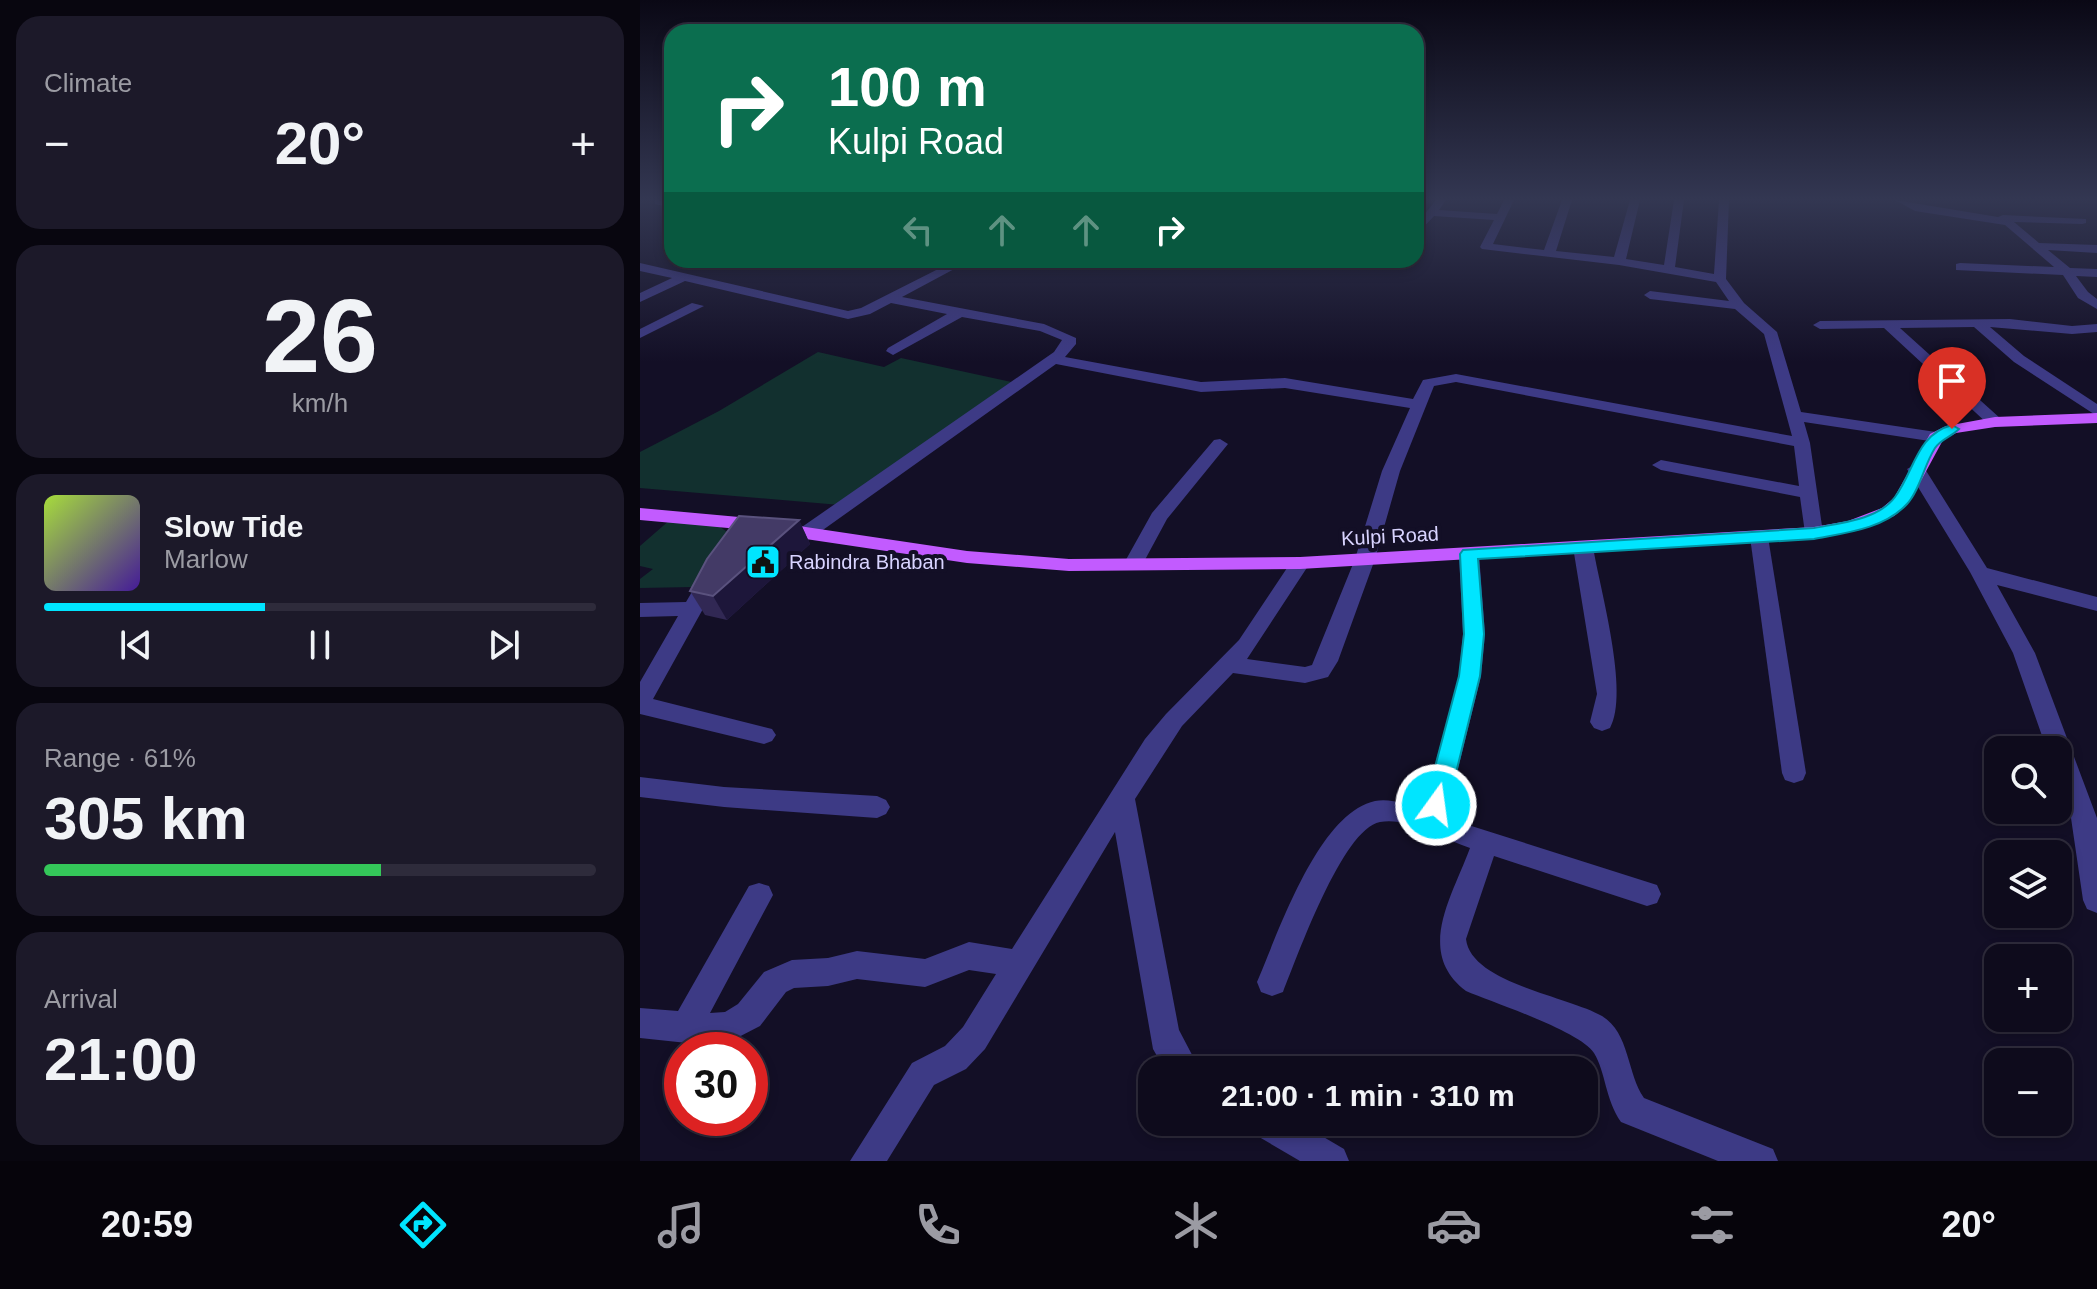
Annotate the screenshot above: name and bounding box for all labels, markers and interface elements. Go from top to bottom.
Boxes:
text: 100 m [828,55,987,118]
icon: right [696,56,800,160]
text: Climate [44,68,132,98]
text: 20° [275,110,365,177]
text: − [44,119,70,168]
text: + [570,119,596,168]
text: Kulpi Road [828,121,1004,162]
icon: left [896,208,940,252]
icon: ahead [980,208,1024,252]
icon: ahead [1064,208,1108,252]
icon: right [1148,208,1192,252]
text: 26 [262,278,378,394]
pin [1918,347,1986,429]
icon: arrive [1930,359,1974,403]
text: km/h [292,388,348,418]
text: Slow Tide [164,510,303,543]
street label: Kulpi Road [1341,522,1439,550]
public building icon: Rabindra Bhaban [744,543,782,581]
text: Marlow [164,544,248,574]
place label: Rabindra Bhaban [789,551,945,573]
icon: previous [114,623,158,667]
icon: pause [298,623,342,667]
icon: next [482,623,526,667]
map controls [1984,736,2072,1136]
button: search [1984,736,2072,824]
text: Range · 61% [44,743,196,773]
position arrow [1394,763,1478,847]
text: 305 km [44,785,248,852]
button: layers [1984,840,2072,928]
button: + [1984,944,2072,1032]
text: Arrival [44,984,118,1014]
text: 21:00 [44,1026,197,1093]
speed limit sign: 30 [664,1032,768,1136]
button: − [1984,1048,2072,1136]
text: 21:00 · 1 min · 310 m [1221,1079,1515,1112]
icon: directions [395,1197,451,1253]
icon: music [653,1197,709,1253]
icon: phone [910,1197,966,1253]
icon: climate [1168,1197,1224,1253]
icon: car [1426,1197,1482,1253]
icon: filters [1684,1197,1740,1253]
text: 20:59 [101,1204,193,1245]
text: 20° [1942,1204,1996,1245]

